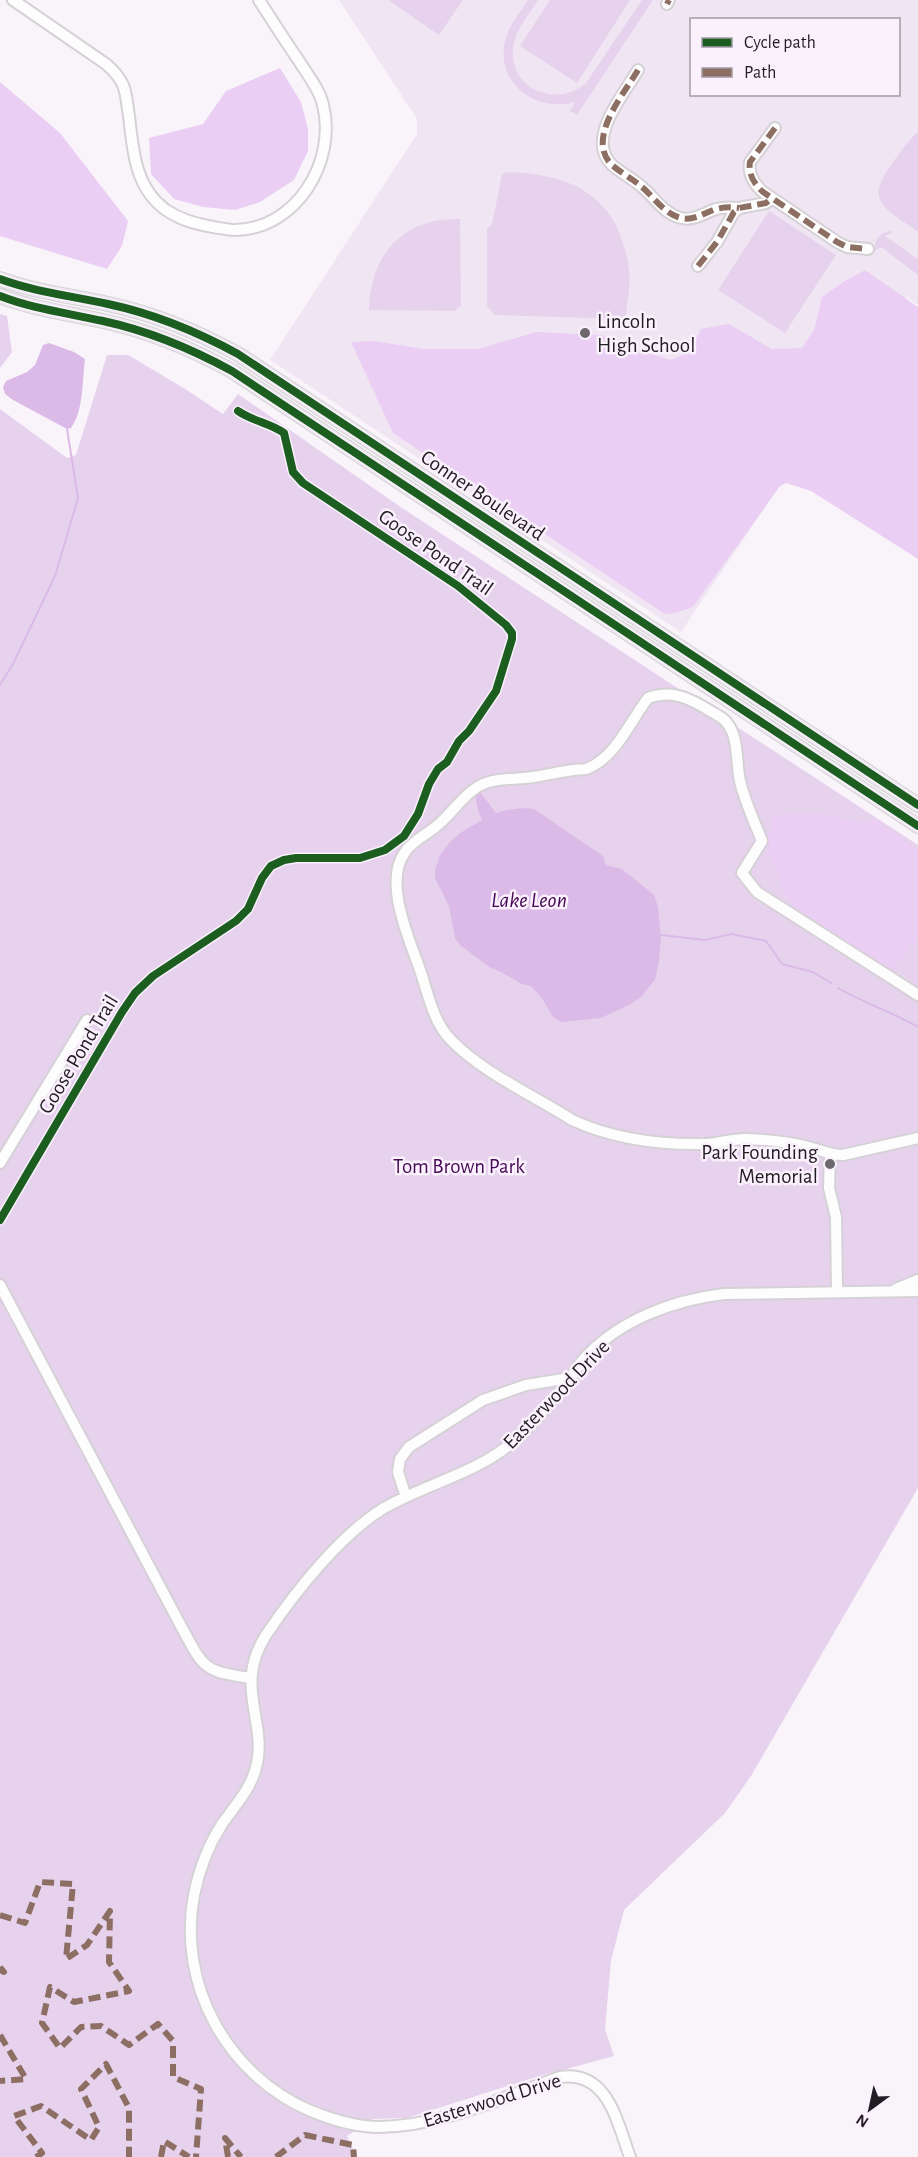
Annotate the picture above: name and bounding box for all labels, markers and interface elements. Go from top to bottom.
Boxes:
legend [690,18,900,96]
text: Cycle path [744,34,816,52]
text: Path [744,64,776,82]
place label: Lincoln High School [597,311,695,356]
marker: Lincoln High School [578,326,592,340]
street label: Conner Boulevard [417,446,549,545]
street label: Goose Pond Trail [375,505,497,600]
water label: Lake Leon [491,889,567,911]
street label: Goose Pond Trail [35,991,122,1117]
place label: Park Founding Memorial [701,1142,819,1187]
park label: Tom Brown Park [393,1156,525,1177]
marker: Park Founding Memorial [823,1157,837,1171]
street label: Easterwood Drive [499,1336,614,1453]
street label: Easterwood Drive [421,2070,564,2131]
north arrow [840,2079,900,2139]
text: N [853,2111,871,2130]

